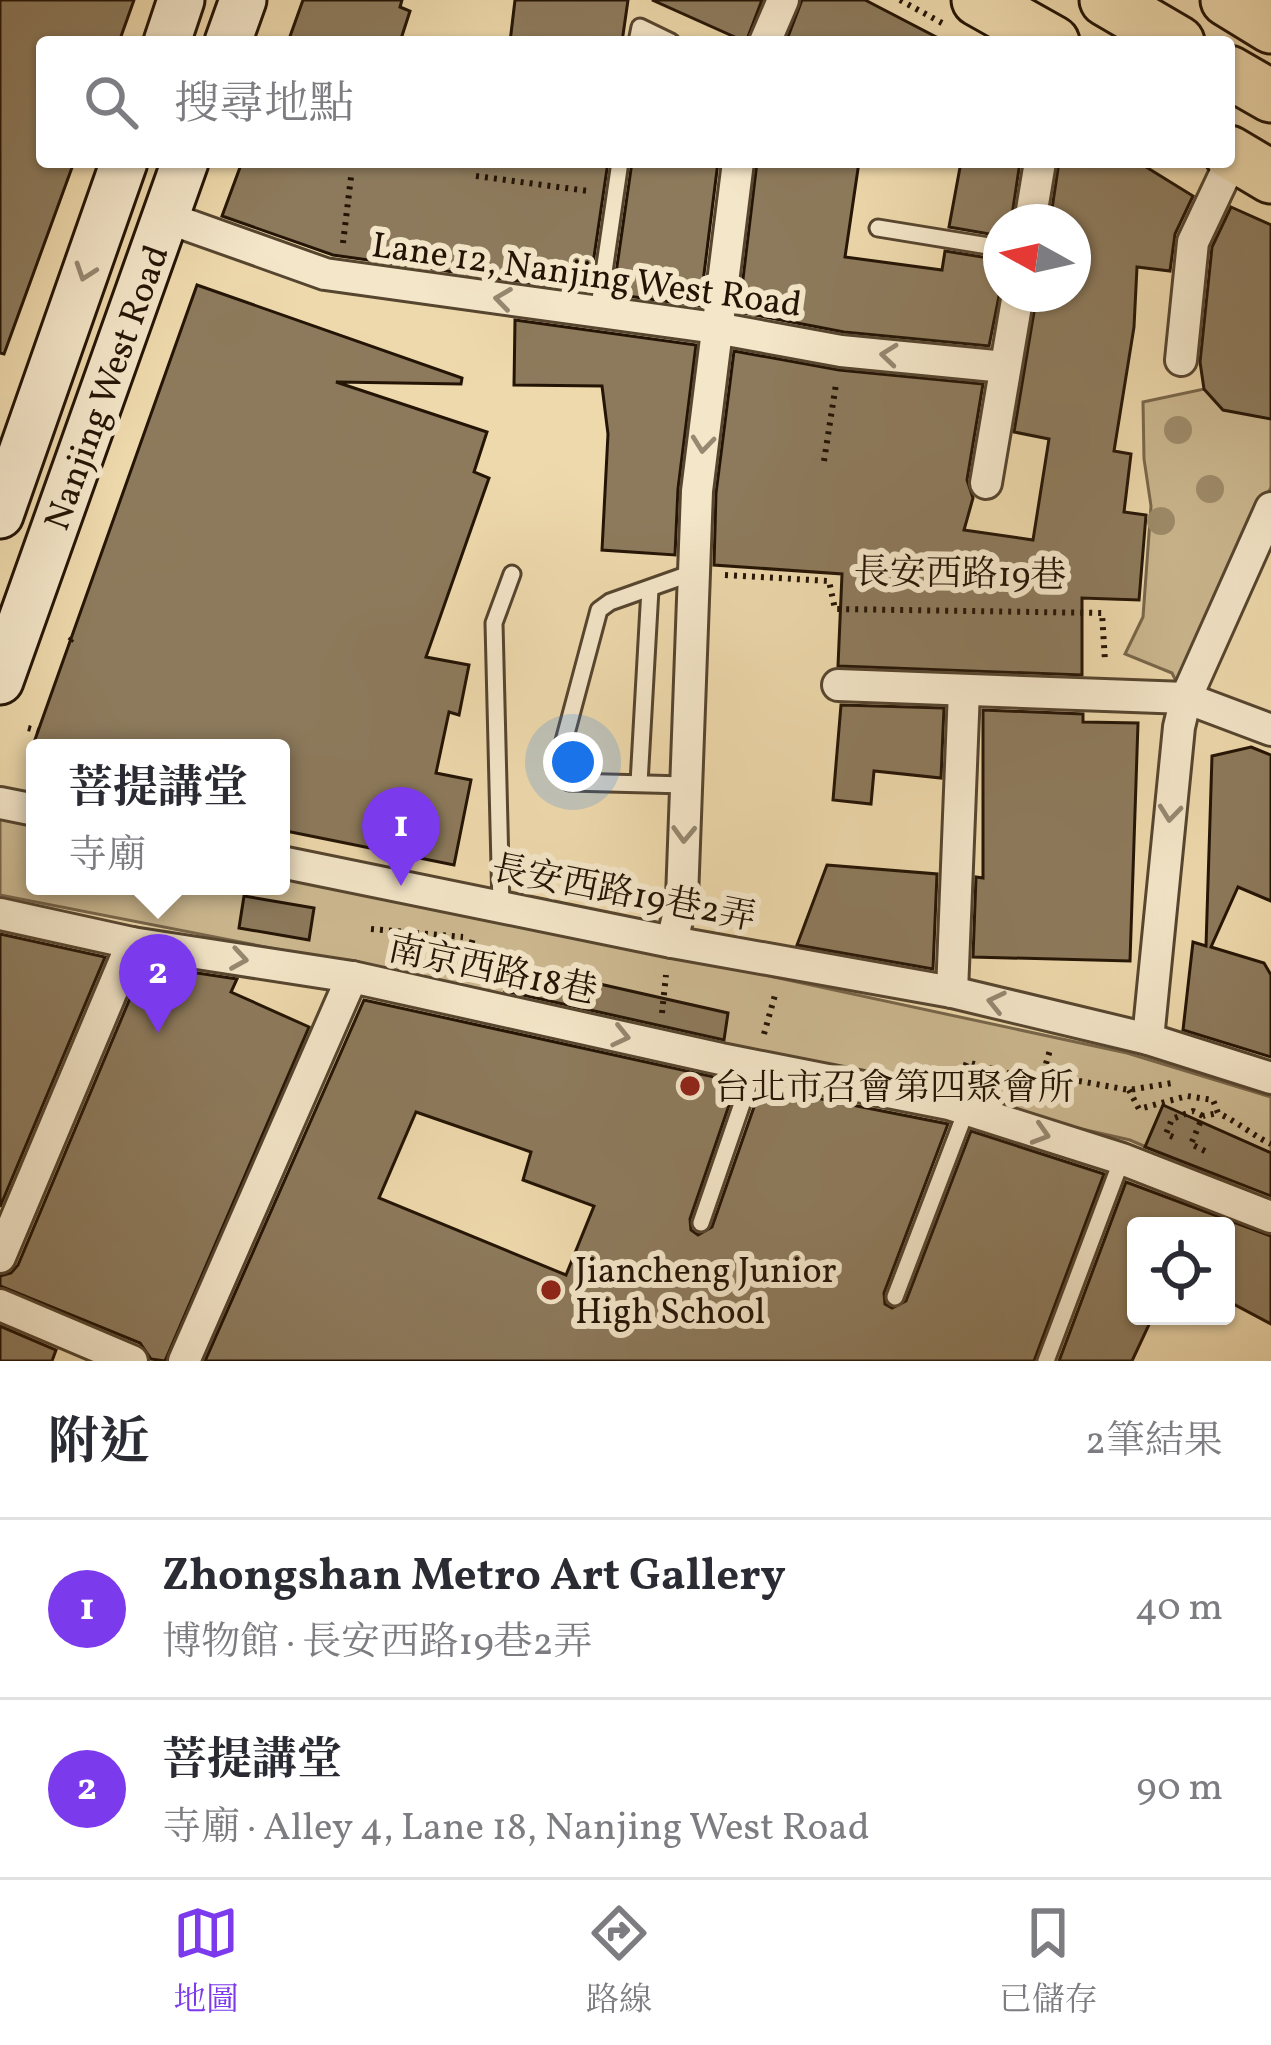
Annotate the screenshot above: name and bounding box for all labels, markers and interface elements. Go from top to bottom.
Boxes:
search box [36,36,1235,168]
icon: search [78,69,144,135]
text: 搜尋地點 [174,75,354,138]
north arrow [983,204,1091,312]
street label: Lane 12, Nanjing West Road [368,222,805,332]
street label: Nanjing West Road [34,239,184,538]
one-way arrow [75,261,99,282]
one-way arrow [493,287,513,313]
one-way arrow [879,343,898,368]
one-way arrow [690,434,716,454]
street label: 長安西路19巷 [853,549,1067,603]
your location [543,732,603,792]
popup [26,739,290,895]
text: 菩提講堂 [68,759,248,822]
pin: 1 [362,787,440,886]
one-way arrow [1158,804,1183,823]
one-way arrow [671,825,697,844]
text: 寺廟 [68,830,146,884]
street label: 長安西路19巷2弄 [487,845,760,945]
street label: 南京西路18巷 [383,925,601,1018]
pin: 2 [119,934,197,1033]
one-way arrow [228,946,248,971]
one-way arrow [987,991,1007,1016]
one-way arrow [610,1023,630,1048]
place label: 台北市召會第四聚會所 [714,1065,1074,1115]
marker: 台北市召會第四聚會所 [677,1073,703,1099]
one-way arrow [1030,1120,1051,1145]
map controls [1127,1217,1235,1325]
button: locate [1127,1217,1235,1325]
place label: Jiancheng Junior High School [575,1248,837,1339]
marker: Jiancheng Junior High School [538,1277,564,1303]
text: 附近 [48,1409,150,1480]
text: 2筆結果 [1085,1416,1223,1470]
text: Zhongshan Metro Art Gallery [162,1546,786,1609]
text: 1 [79,1582,95,1636]
text: 40 m [1135,1582,1223,1636]
text: 博物館 · 長安西路19巷2弄 [162,1617,593,1671]
text: 菩提講堂 [162,1731,342,1794]
text: 2 [77,1762,97,1816]
text: 90 m [1136,1762,1223,1816]
text: 寺廟 · Alley 4, Lane 18, Nanjing West Road [162,1802,870,1856]
tab: 地圖 [173,1900,239,2025]
tab: 路線 [586,1900,652,2025]
tab: 已儲存 [999,1900,1098,2025]

